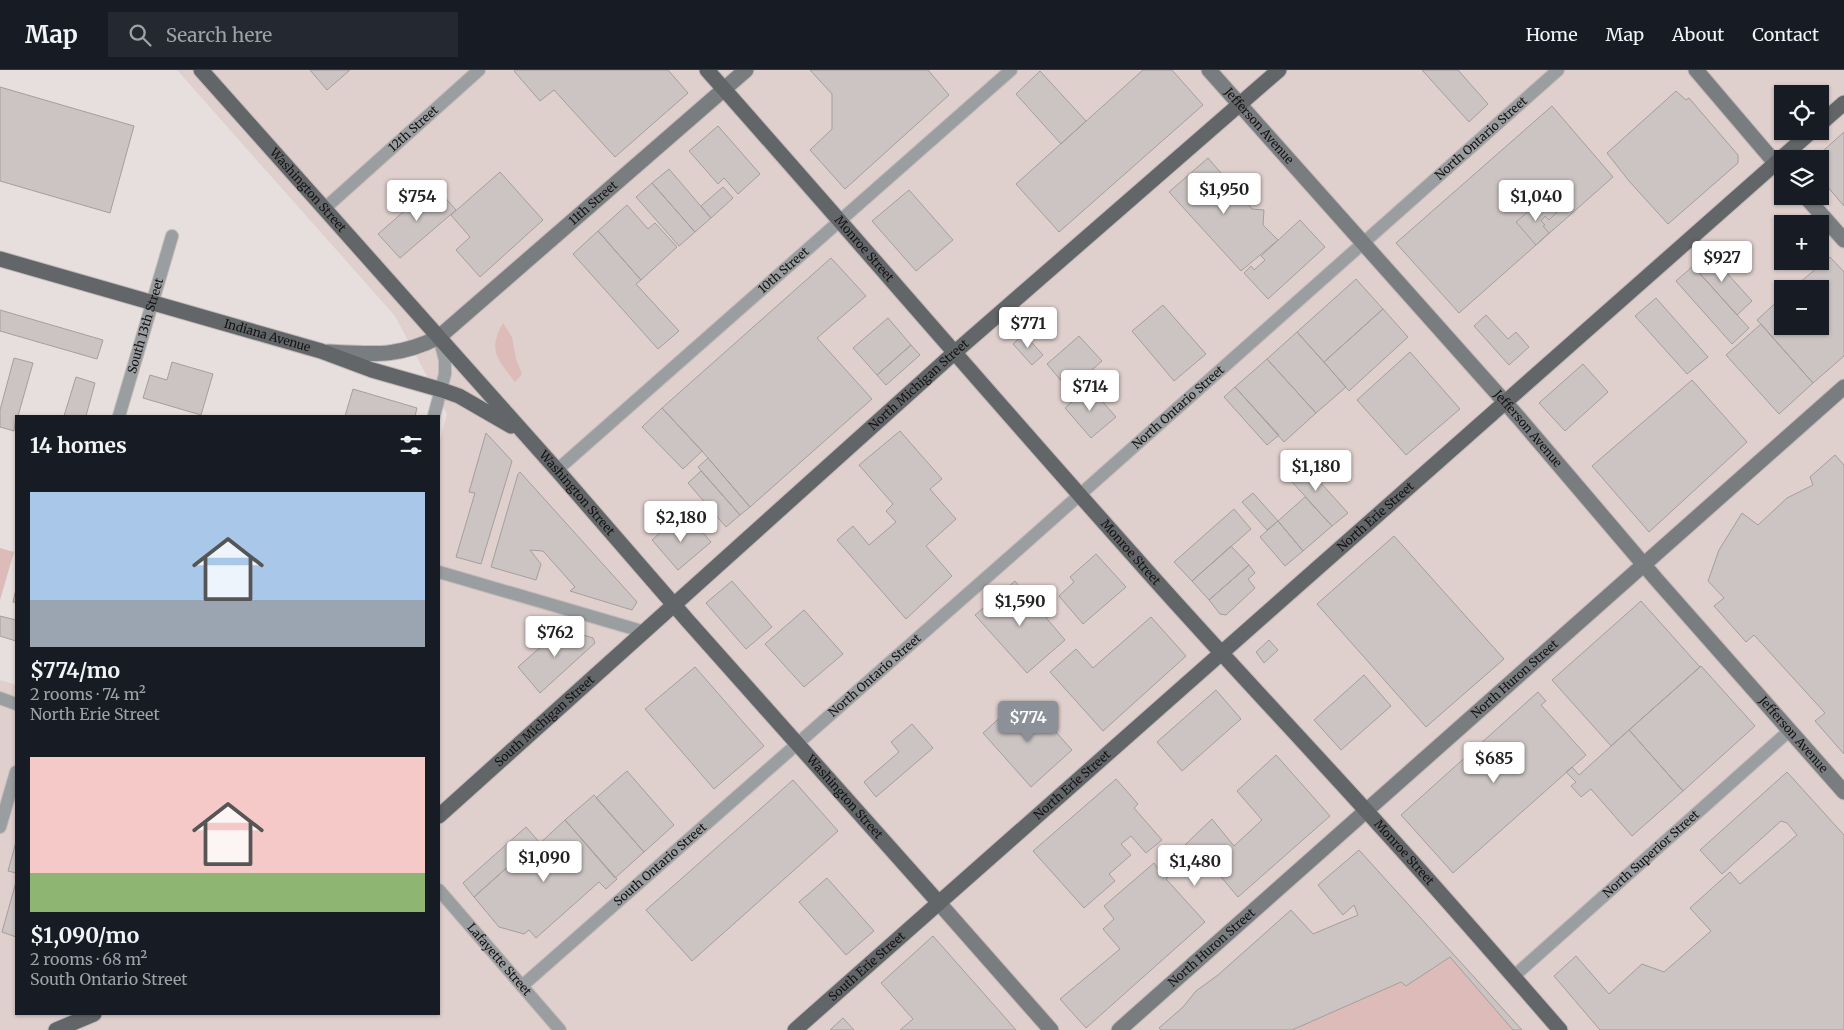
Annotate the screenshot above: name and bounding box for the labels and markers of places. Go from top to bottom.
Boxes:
pin: $1,950 [1183,172,1265,215]
pin: $754 [387,180,447,222]
pin: $1,040 [1495,180,1577,222]
pin: $927 [1692,240,1752,283]
pin: $771 [998,306,1058,349]
pin: $714 [1060,370,1120,412]
pin: $1,180 [1275,450,1357,492]
pin: $2,180 [640,500,722,543]
pin: $1,590 [979,584,1061,627]
pin: $762 [525,616,585,658]
pin: $774 [998,700,1058,743]
pin: $685 [1464,742,1524,784]
pin: $1,090 [503,840,585,883]
pin: $1,480 [1154,844,1236,887]

